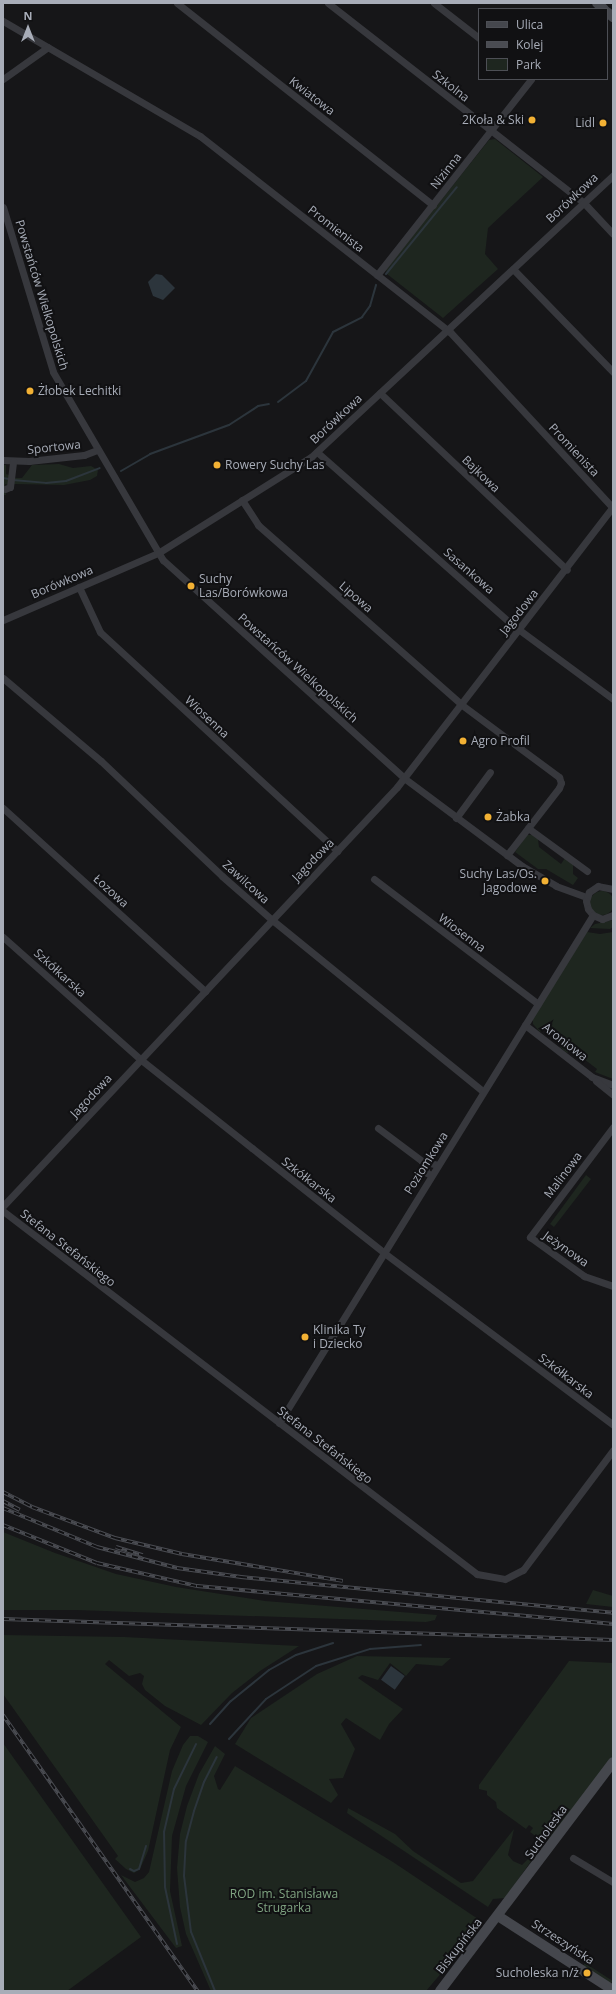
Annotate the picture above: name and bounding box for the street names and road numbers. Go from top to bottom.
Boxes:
street label: Szkolna [430,67,472,105]
street label: Kwiatowa [286,74,338,118]
street label: Nizinna [427,150,465,192]
street label: Borówkowa [543,170,601,226]
street label: Promienista [305,203,367,255]
street label: Powstańców Wielkopolskich [12,218,72,372]
street label: Borówkowa [307,391,365,447]
street label: Promienista [546,420,602,480]
street label: Sportowa [27,437,81,457]
street label: Bajkowa [459,453,503,495]
street label: Sasankowa [441,545,497,597]
street label: Borówkowa [29,563,95,601]
street label: Lipowa [336,579,376,615]
street label: Jagodowa [497,586,541,638]
street label: Powstańców Wielkopolskich [235,610,361,726]
street label: Wiosenna [182,693,232,741]
street label: Jagodowa [289,836,337,884]
street label: Zawilcowa [220,857,272,907]
street label: Łozowa [90,871,132,911]
street label: Wiosenna [436,911,488,955]
street label: Szkółkarska [31,946,89,1000]
street label: Aroniowa [540,1020,590,1064]
street label: Jagodowa [67,1071,115,1121]
street label: Poziomkowa [401,1129,451,1197]
street label: Malinowa [541,1149,585,1201]
street label: Szkółkarska [279,1154,339,1206]
street label: Stefana Stefańskiego [18,1206,118,1290]
street label: Jeżynowa [541,1228,591,1270]
street label: Szkółkarska [536,1351,596,1401]
street label: Stefana Stefańskiego [275,1403,375,1487]
street label: Sucholeska [522,1802,570,1862]
street label: Biskupińska [433,1915,485,1977]
street label: Strzeszyńska [529,1916,597,1968]

